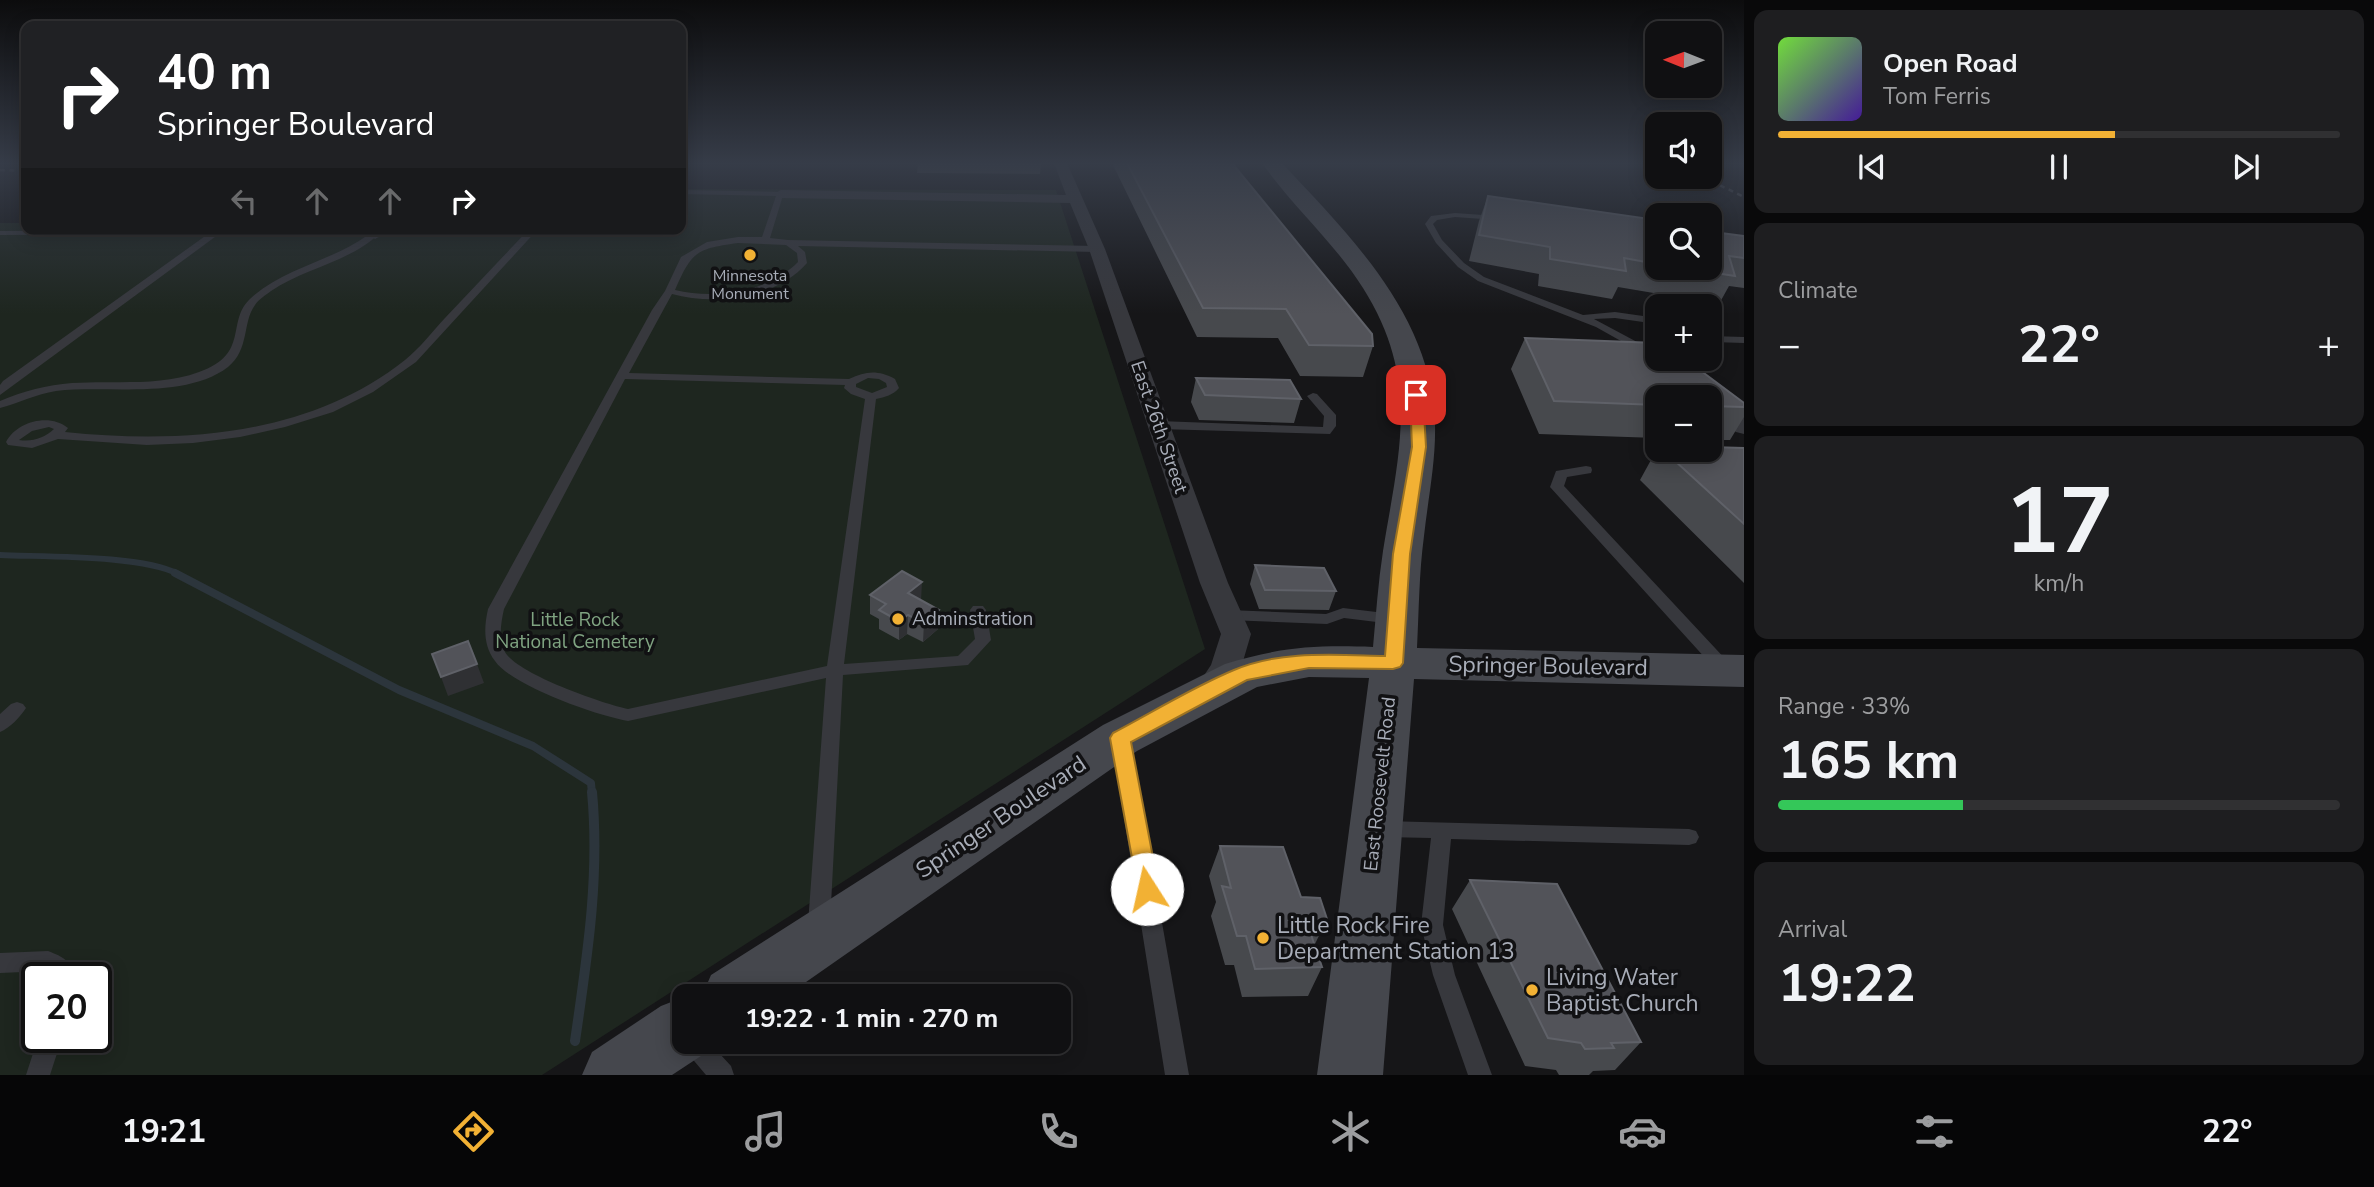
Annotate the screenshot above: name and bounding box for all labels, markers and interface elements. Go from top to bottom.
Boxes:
north arrow [1645,21,1722,98]
map controls [1645,21,1722,462]
text: 40 m [157,39,272,106]
text: Open Road [1883,46,2018,81]
icon: right [42,49,133,140]
text: Tom Ferris [1883,81,1991,112]
text: Springer Boulevard [157,103,434,146]
button: sound [1645,112,1722,189]
icon: previous [1853,148,1891,186]
icon: pause [2040,148,2078,186]
icon: next [2227,148,2265,186]
icon: left [225,182,263,220]
icon: ahead [298,182,336,220]
icon: ahead [371,182,409,220]
icon: right [444,182,482,220]
button: search [1645,203,1722,280]
marker: Minnesota Monument [742,247,758,263]
place label: Minnesota Monument [711,265,789,305]
text: Climate [1778,275,1858,306]
button: + [1645,294,1722,371]
text: 22° [2018,309,2100,380]
text: − [1778,320,1801,371]
text: + [2317,320,2340,371]
street label: East 26th Street [1124,357,1194,497]
pin [1386,365,1446,425]
icon: arrive [1397,376,1435,414]
button: − [1645,385,1722,462]
text: 17 [2004,460,2114,584]
text: km/h [2034,568,2084,599]
place label: Adminstration [912,606,1033,632]
park label: Little Rock National Cemetery [495,607,655,655]
marker: Adminstration [890,611,906,627]
street label: Springer Boulevard [1448,649,1648,683]
text: Range · 33% [1778,691,1910,722]
street label: East Roosevelt Road [1358,695,1402,873]
text: 165 km [1778,725,1959,796]
street label: Springer Boulevard [910,748,1092,886]
position arrow [1110,852,1184,926]
place label: Little Rock Fire Department Station 13 [1277,910,1515,967]
text: Arrival [1778,914,1847,945]
marker: Little Rock Fire Department Station 13 [1255,930,1271,946]
text: 19:22 [1778,948,1916,1019]
speed limit sign: 20 [21,962,112,1053]
place label: Living Water Baptist Church [1546,962,1699,1019]
marker: Living Water Baptist Church [1524,982,1540,998]
text: 19:22 · 1 min · 270 m [745,1001,998,1036]
icon: directions [449,1107,498,1156]
icon: music [741,1107,790,1156]
icon: phone [1034,1107,1083,1156]
icon: climate [1326,1107,1375,1156]
icon: car [1618,1107,1667,1156]
icon: filters [1910,1107,1959,1156]
text: 19:21 [122,1110,206,1153]
text: 22° [2202,1110,2252,1153]

